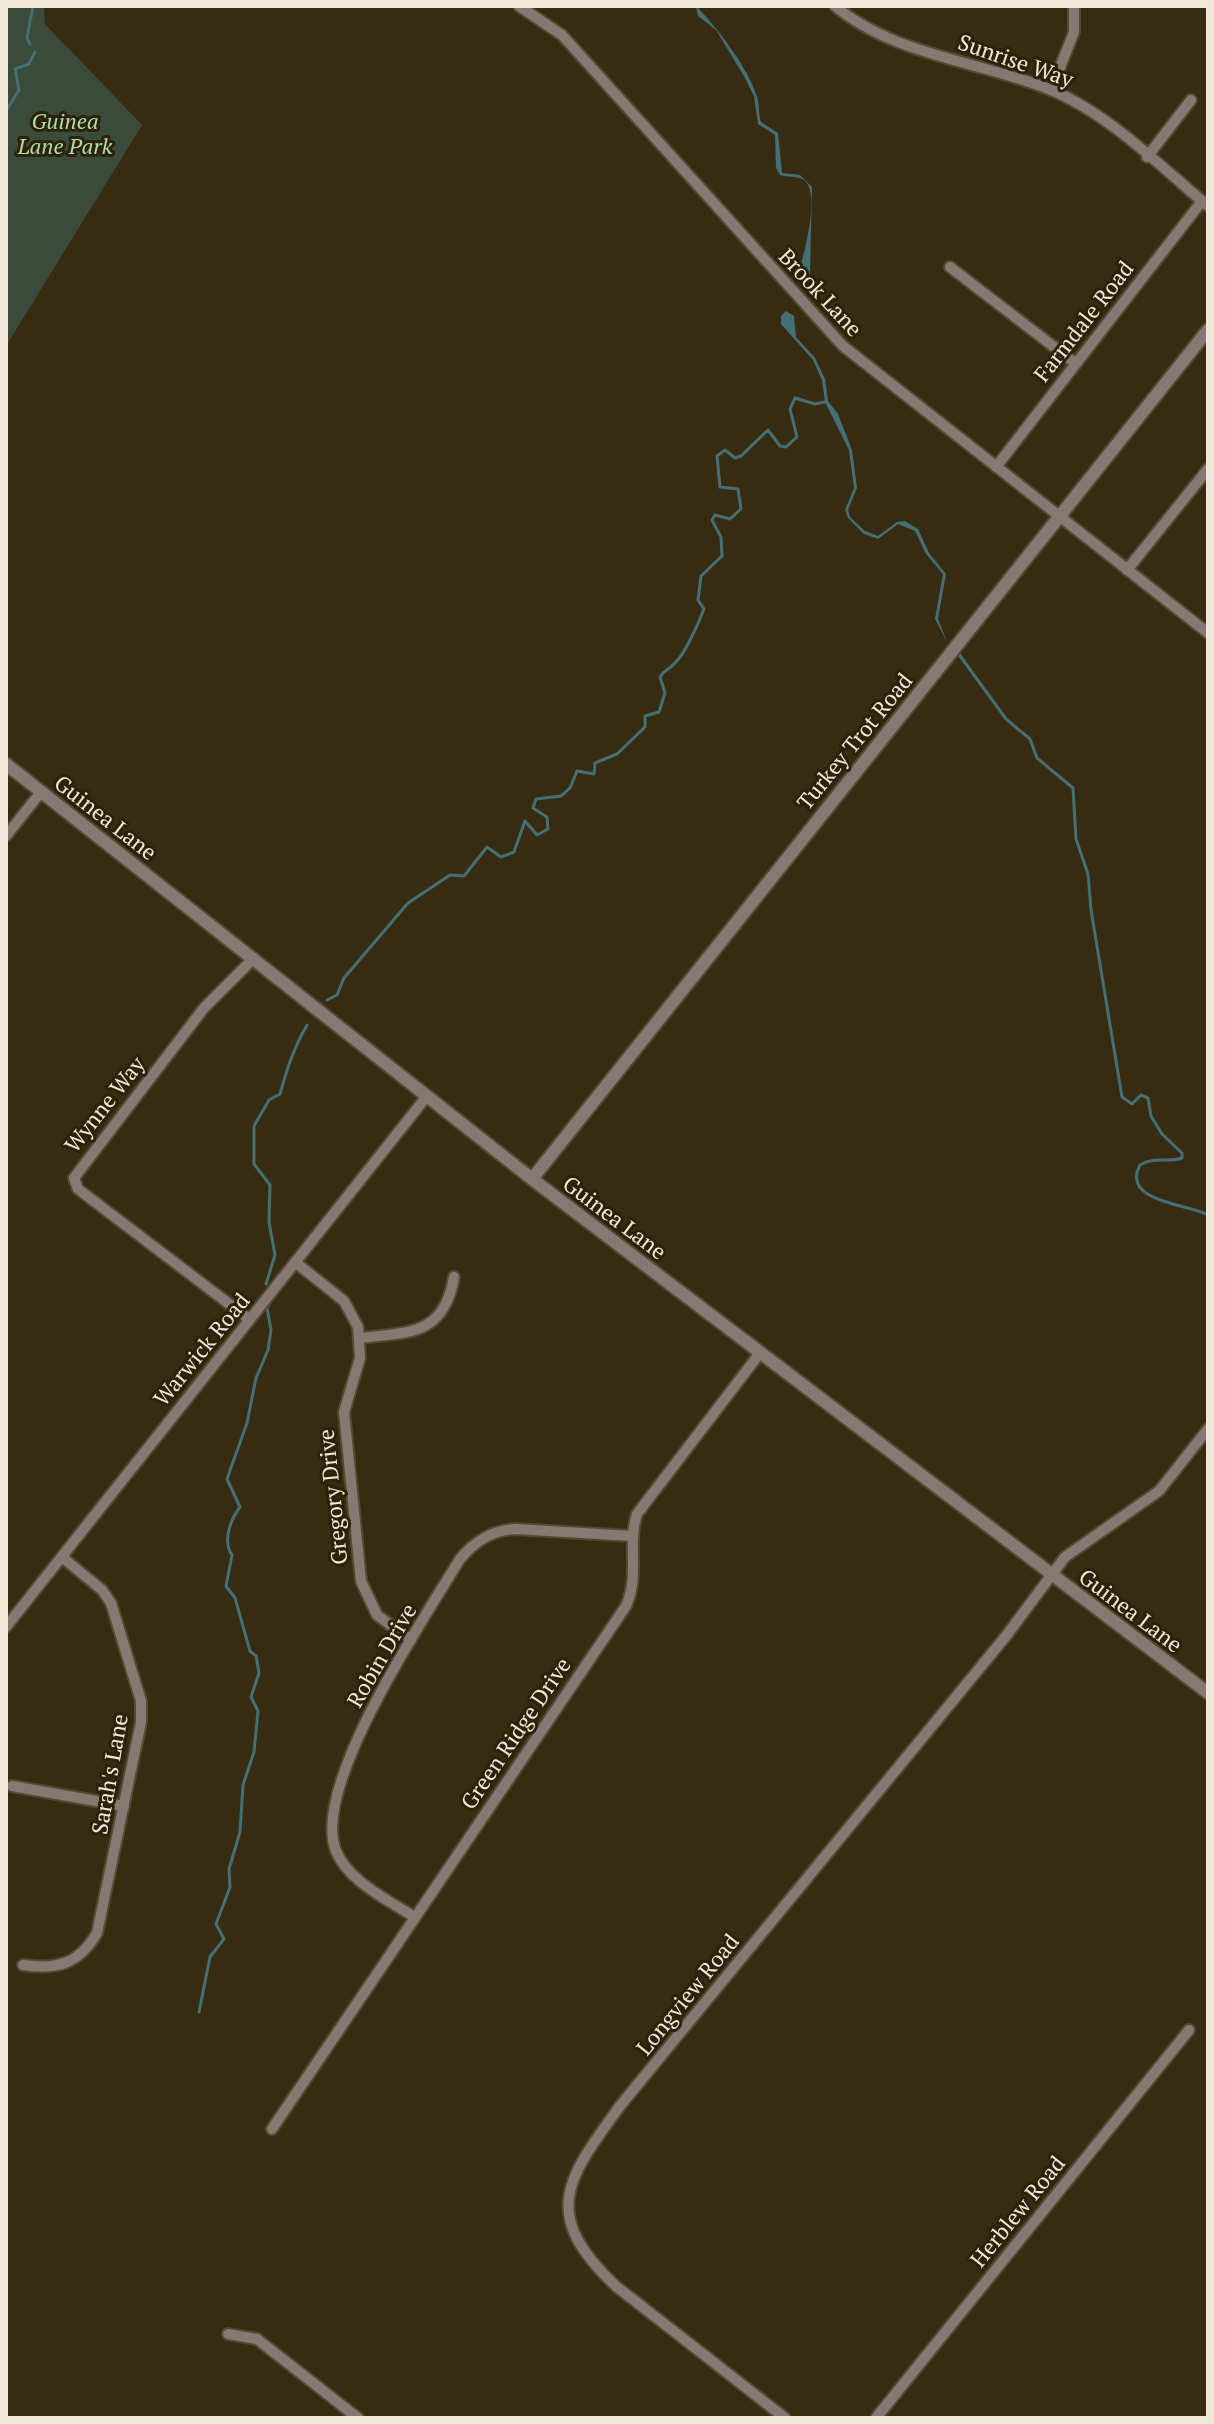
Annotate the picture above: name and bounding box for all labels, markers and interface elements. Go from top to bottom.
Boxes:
street label: Sunrise Way [955,27,1078,94]
park label: Guinea Lane Park [17,106,113,160]
street label: Brook Lane [773,242,869,342]
street label: Farmdale Road [1027,255,1139,387]
street label: Turkey Trot Road [790,667,918,815]
street label: Guinea Lane [49,768,163,866]
street label: Wynne Way [57,1049,151,1158]
street label: Guinea Lane [557,1169,673,1265]
street label: Warwick Road [146,1286,256,1412]
street label: Gregory Drive [310,1428,354,1566]
street label: Guinea Lane [1073,1562,1189,1658]
street label: Robin Drive [340,1598,422,1712]
street label: Green Ridge Drive [453,1651,577,1815]
street label: Sarah's Lane [84,1711,134,1837]
street label: Longview Road [629,1927,745,2061]
street label: Herblew Road [963,2149,1071,2273]

